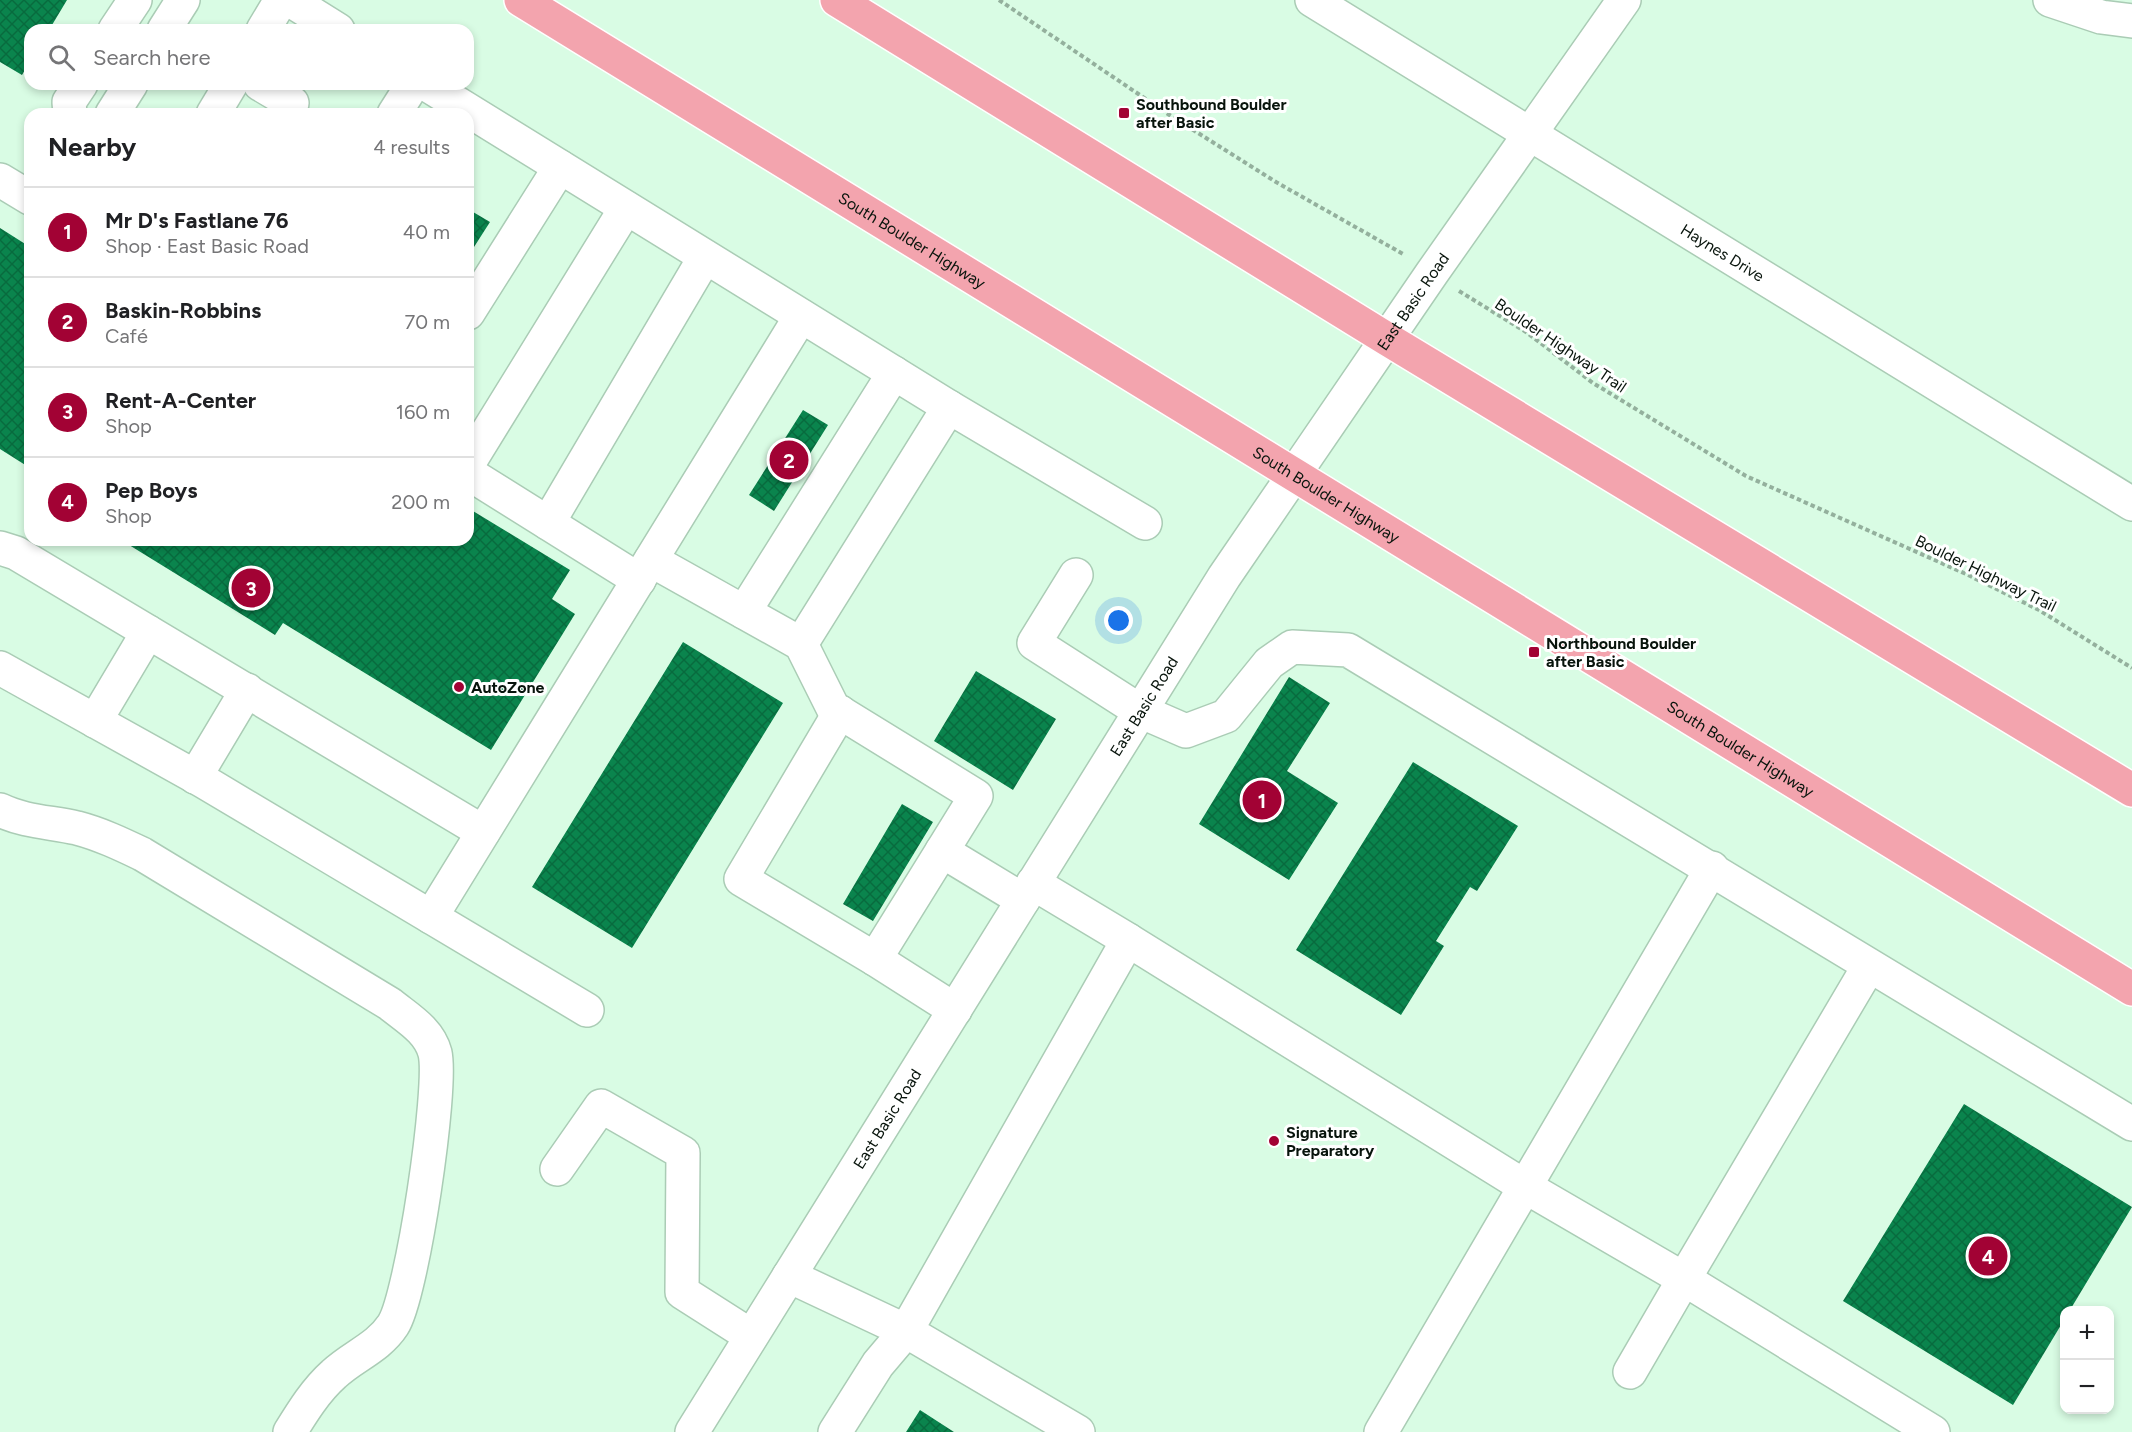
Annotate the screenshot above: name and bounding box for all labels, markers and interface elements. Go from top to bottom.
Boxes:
search box [24,24,474,90]
icon: search [45,41,78,74]
text: Search here [93,44,211,71]
place label: Southbound Boulder after Basic [1136,95,1287,132]
marker: Southbound Boulder after Basic [1117,106,1131,120]
text: Nearby [48,131,136,163]
text: 4 results [373,135,450,159]
street label: South Boulder Highway [835,188,989,293]
text: Mr D's Fastlane 76 [105,207,289,234]
text: 1 [63,220,72,244]
text: 40 m [403,220,450,244]
street label: Haynes Drive [1677,220,1768,286]
text: Shop · East Basic Road [105,234,309,258]
street label: East Basic Road [1373,249,1453,354]
street label: Boulder Highway Trail [1491,294,1630,397]
text: Baskin-Robbins [105,297,261,324]
text: 2 [62,310,73,334]
text: 70 m [404,310,450,334]
text: Café [105,324,148,348]
text: Rent-A-Center [105,387,256,414]
text: 3 [62,400,73,424]
text: 160 m [396,400,450,424]
text: Shop [105,414,152,438]
pin: 2 [770,438,808,482]
street label: South Boulder Highway [1249,443,1403,547]
text: Pep Boys [105,477,197,504]
text: 4 [61,490,74,514]
text: 200 m [391,490,450,514]
text: Shop [105,504,152,528]
street label: Boulder Highway Trail [1912,531,2059,616]
pin: 3 [232,566,270,610]
your location [1104,606,1133,635]
place label: Northbound Boulder after Basic [1546,634,1696,671]
marker: Northbound Boulder after Basic [1527,645,1541,659]
street label: East Basic Road [1106,653,1182,760]
place label: AutoZone [471,678,545,697]
marker: AutoZone [452,680,466,694]
street label: South Boulder Highway [1663,697,1818,802]
pin: 1 [1242,778,1282,822]
street label: East Basic Road [849,1066,925,1172]
place label: Signature Preparatory [1286,1123,1375,1160]
marker: Signature Preparatory [1267,1134,1281,1148]
pin: 4 [1968,1234,2008,1278]
map controls [2060,1306,2114,1414]
button: + [2060,1306,2114,1360]
button: − [2060,1360,2114,1414]

